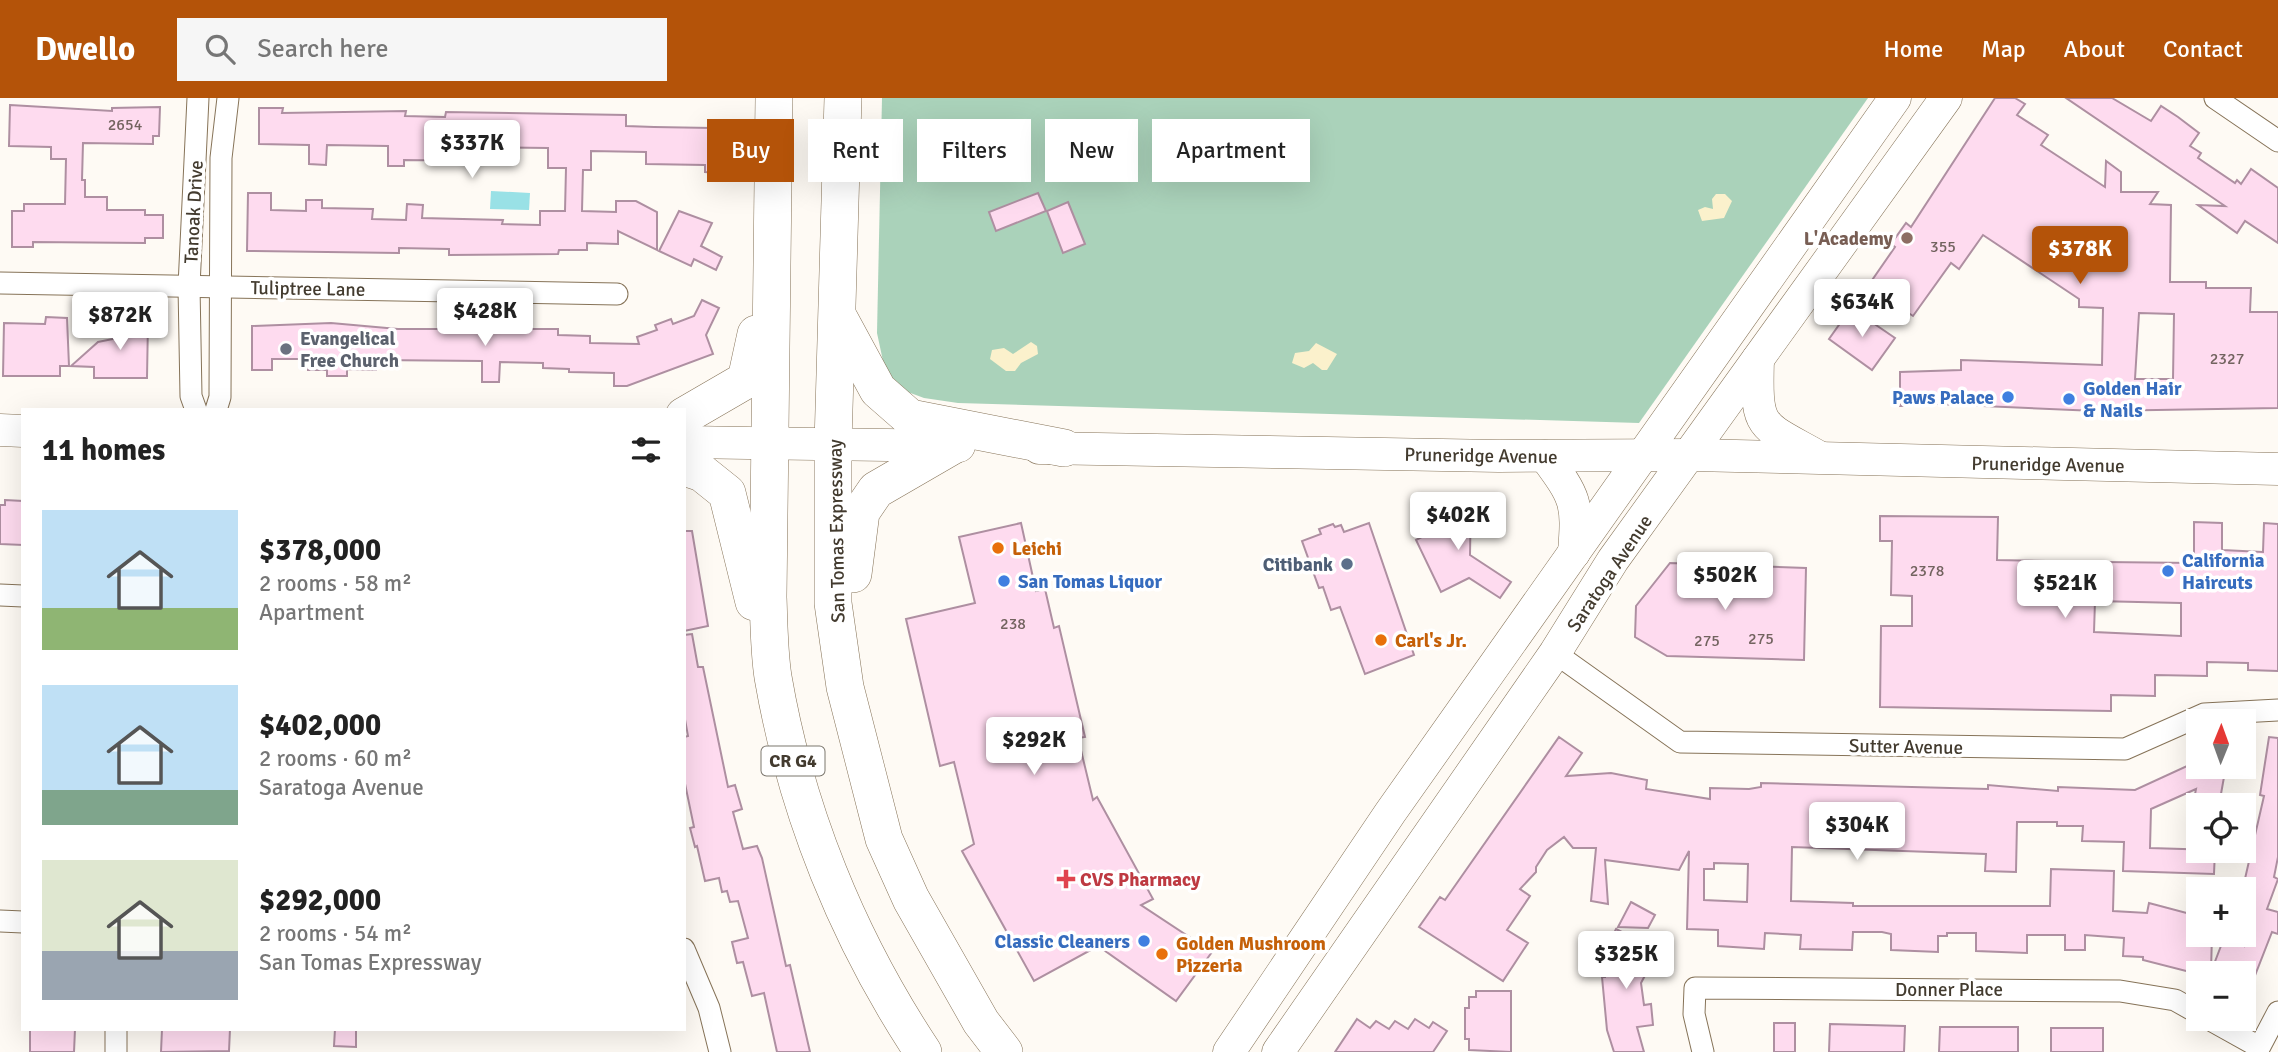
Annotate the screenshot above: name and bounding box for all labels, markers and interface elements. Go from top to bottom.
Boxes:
search box [177,18,667,81]
text: Dwello [35,29,135,70]
icon: search [201,30,239,68]
text: Search here [257,33,388,65]
text: Home [1883,34,1943,64]
text: Map [1981,34,2026,64]
text: About [2064,34,2125,64]
text: Contact [2163,34,2243,64]
house number: 2654 [108,115,143,135]
chip: Buy [707,119,794,182]
chip: Rent [808,119,903,182]
chip: Filters [917,119,1031,182]
chip: New [1045,119,1138,182]
chip: Apartment [1152,119,1310,182]
pin: $337K [423,120,521,180]
text: $337K [440,128,504,157]
street label: Tanoak Drive [179,160,209,264]
pin: $378K [2031,226,2129,286]
place label: L'Academy [1804,227,1894,251]
marker: L'Academy [1899,230,1915,246]
text: $378K [2048,234,2112,263]
house number: 355 [1930,237,1956,257]
street label: Tuliptree Lane [250,276,365,302]
pin: $634K [1813,280,1911,339]
text: $634K [1830,287,1894,316]
pin: $428K [436,288,534,348]
pin: $872K [71,292,169,352]
text: $428K [453,296,517,325]
text: $872K [88,300,152,329]
place label: Evangelical Free Church [300,327,399,373]
marker: Evangelical Free Church [278,341,294,357]
house number: 2327 [2210,349,2244,369]
place label: Golden Hair & Nails [2083,377,2182,423]
place label: Paws Palace [1892,386,1994,410]
marker: Paws Palace [2000,389,2016,405]
marker: Golden Hair & Nails [2061,391,2077,407]
icon: filters [627,431,665,469]
text: 11 homes [42,432,165,469]
street label: San Tomas Expressway [823,439,851,623]
street label: Pruneridge Avenue [1404,443,1558,469]
street label: Pruneridge Avenue [1971,452,2125,478]
pin: $402K [1409,492,1507,552]
text: $402K [1426,500,1490,529]
street label: Saratoga Avenue [1562,510,1658,637]
text: $378,000 [259,532,381,569]
place label: Leichi [1012,537,1062,561]
icon: home [98,538,182,622]
marker: Leichi [990,540,1006,556]
place label: California Haircuts [2182,549,2265,595]
pin: $502K [1676,552,1774,612]
place label: Citibank [1263,553,1333,577]
marker: Citibank [1339,556,1355,572]
text: $502K [1693,560,1757,589]
pin: $521K [2016,560,2114,620]
house number: 2378 [1910,561,1944,581]
marker: California Haircuts [2160,563,2176,579]
text: $521K [2033,568,2097,597]
text: 2 rooms · 58 m² [259,569,412,598]
place label: San Tomas Liquor [1018,570,1162,594]
marker: San Tomas Liquor [996,573,1012,589]
text: Apartment [259,598,364,627]
house number: 238 [1000,614,1026,634]
place label: Carl's Jr. [1395,629,1467,653]
house number: 275 [1748,629,1774,649]
house number: 275 [1694,631,1720,651]
marker: Carl's Jr. [1373,632,1389,648]
text: $402,000 [259,707,381,744]
north arrow [2186,709,2256,779]
map controls [2186,709,2256,1031]
icon: home [98,713,182,797]
pin: $292K [985,718,1083,777]
text: $292K [1002,725,1066,754]
street label: Sutter Avenue [1849,734,1963,760]
text: 2 rooms · 60 m² [259,744,412,773]
road number: CR G4 [762,746,824,776]
text: Saratoga Avenue [259,773,424,802]
button: locate [2186,793,2256,863]
pin: $304K [1808,802,1906,862]
text: $304K [1825,810,1889,839]
place label: CVS Pharmacy [1080,868,1201,892]
marker: CVS Pharmacy [1058,871,1074,887]
button: + [2186,877,2256,947]
text: $292,000 [259,882,381,919]
icon: home [98,888,182,972]
text: 2 rooms · 54 m² [259,919,412,948]
place label: Classic Cleaners [995,930,1130,954]
place label: Golden Mushroom Pizzeria [1176,932,1326,978]
pin: $325K [1577,932,1675,991]
marker: Classic Cleaners [1136,933,1152,949]
text: $325K [1594,939,1658,968]
marker: Golden Mushroom Pizzeria [1154,946,1170,962]
text: San Tomas Expressway [259,948,482,977]
button: − [2186,961,2256,1031]
street label: Donner Place [1895,978,2003,1002]

